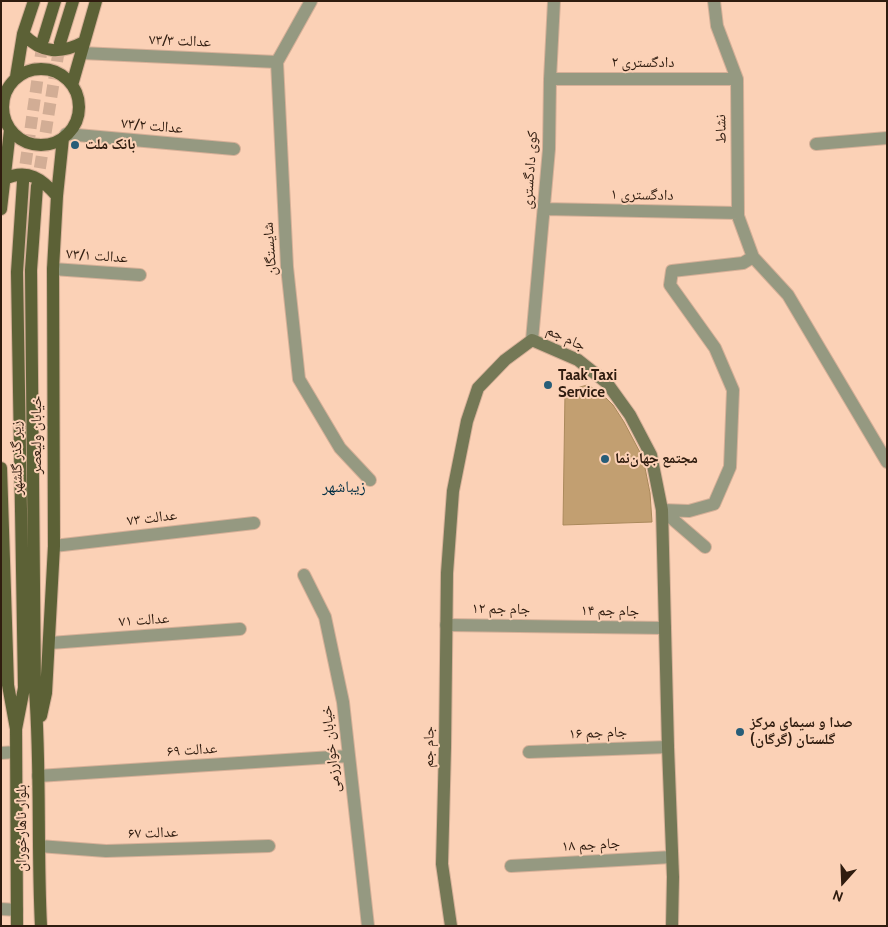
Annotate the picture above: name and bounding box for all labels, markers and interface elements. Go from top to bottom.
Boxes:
street label: ۷۳/۳ عدالت [149,31,211,51]
street label: دادگستری ۲ [612,54,674,72]
street label: عدالت ۷۳/۲ [120,114,184,138]
street label: نشاط [712,114,730,144]
street label: کوی دادگستری [518,130,542,210]
place label: بانک ملت [85,136,135,154]
marker: بانک ملت [69,139,81,151]
street label: دادگستری ۱ [610,185,674,205]
street label: شایستگان [259,222,281,276]
street label: عدالت ۷۳/۱ [65,245,129,267]
street label: جام جم [543,321,589,355]
place label: Taak Taxi Service [558,367,617,402]
marker: Taak Taxi Service [542,379,554,391]
street label: خیابان ولیعصر [28,396,46,474]
street label: زیر گذر گلشهر [7,421,27,495]
place label: مجتمع جهان‌نما [615,450,698,468]
marker: مجتمع جهان‌نما [599,453,611,465]
district label: زیباشهر [322,477,366,497]
street label: عدالت ۷۳ [126,506,178,530]
street label: ۱۲ جام جم [472,599,530,619]
street label: ۱۴ جام جم [581,601,639,621]
street label: عدالت ۷۱ [118,609,170,631]
street label: خیابان خوارزمی [317,704,345,794]
place label: صدا و سیمای مرکز گلستان (گرگان) [750,714,853,749]
street label: ۱۶ جام جم [569,723,627,743]
street label: جام جم [420,726,438,768]
marker: صدا و سیمای مرکز گلستان (گرگان) [734,726,746,738]
street label: عدالت ۶۹ [166,739,218,761]
street label: بلوار ناهارخوران [13,784,31,872]
street label: عدالت ۶۷ [127,823,179,843]
street label: ۱۸ جام جم [561,834,621,856]
north arrow [818,857,868,907]
text: N [830,886,846,906]

